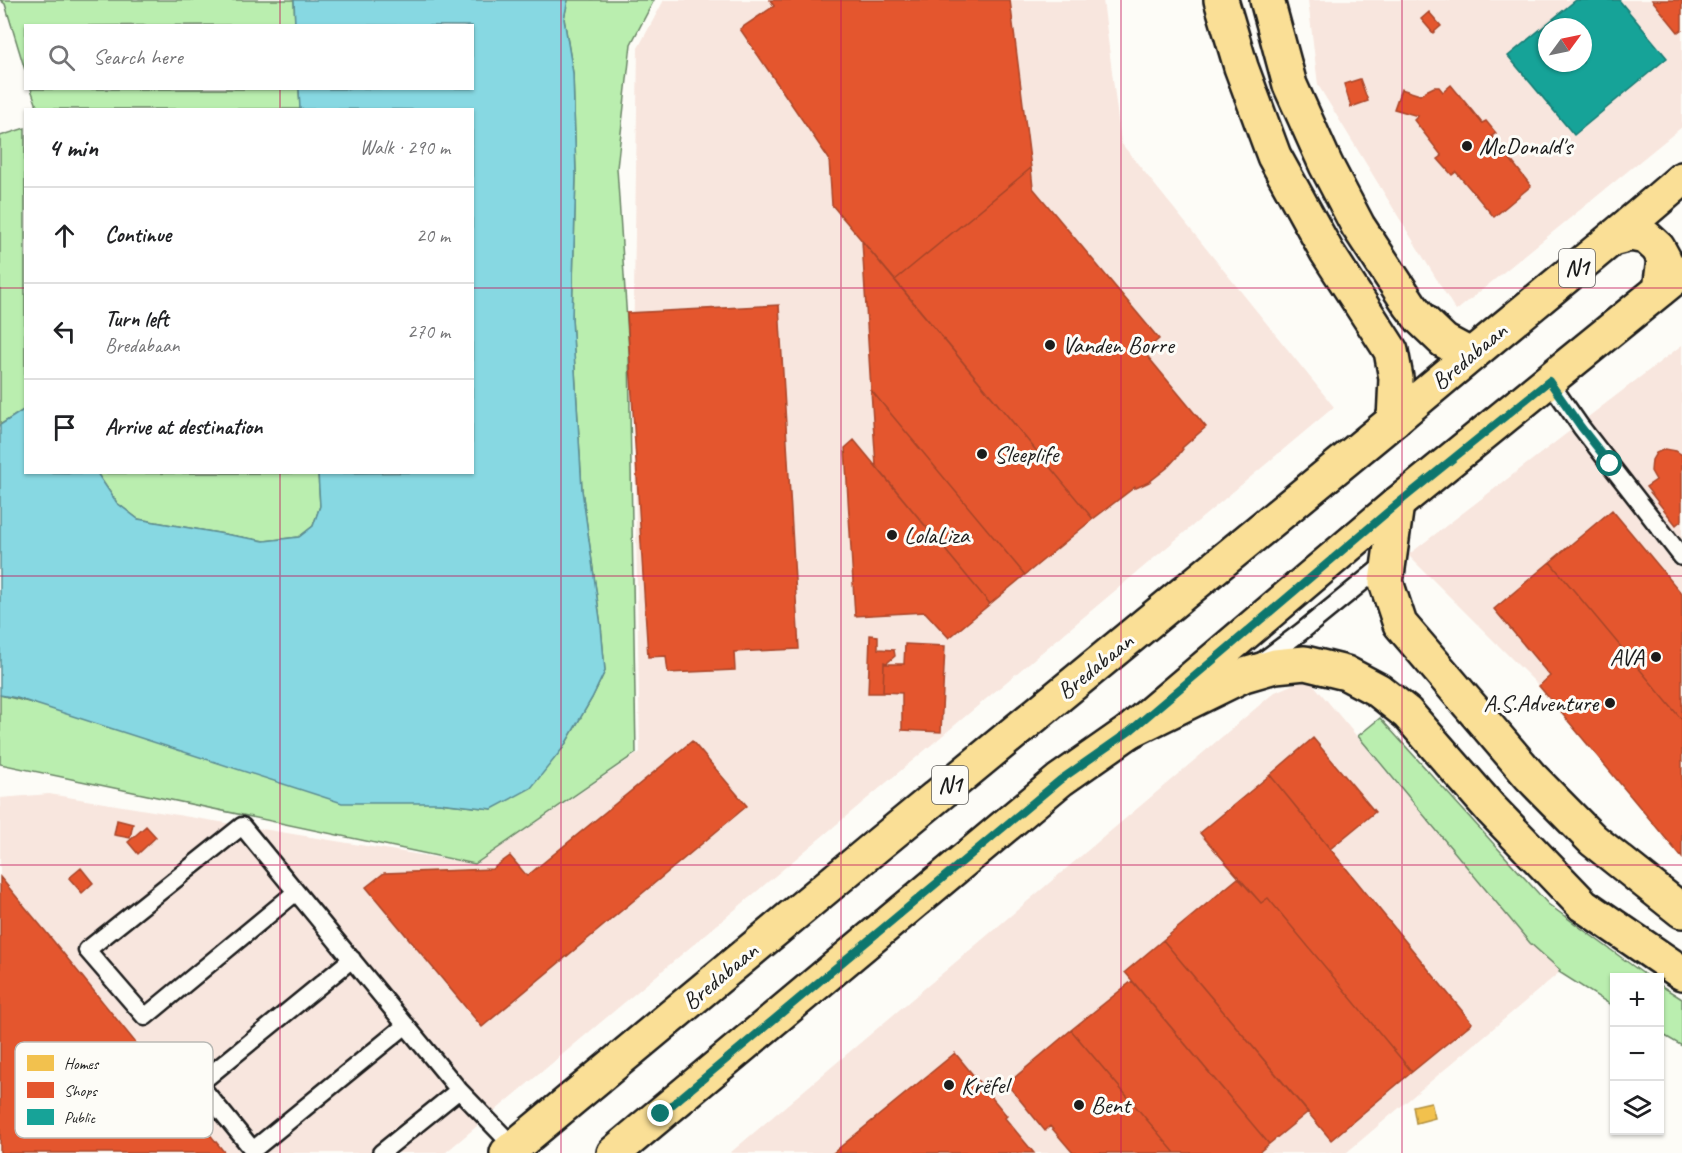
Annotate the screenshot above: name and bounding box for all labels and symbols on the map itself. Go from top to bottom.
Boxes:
north arrow [1538,18,1592,72]
place label: McDonald's [1479,131,1575,161]
marker: McDonald's [1460,139,1474,153]
road number: N1 [1559,249,1595,287]
street label: Bredabaan [1425,315,1514,396]
place label: Vanden Borre [1062,330,1176,360]
marker: Vanden Borre [1043,338,1057,352]
place label: Sleeplife [994,439,1060,469]
marker: Sleeplife [975,447,989,461]
route start [1596,450,1622,476]
place label: LolaLiza [904,520,971,550]
marker: LolaLiza [885,528,899,542]
street label: Bredabaan [1051,625,1140,706]
place label: AVA [1610,642,1645,672]
marker: AVA [1649,650,1663,664]
place label: A.S.Adventure [1483,688,1600,718]
marker: A.S.Adventure [1603,696,1617,710]
road number: N1 [932,766,968,804]
street label: Bredabaan [676,935,765,1016]
legend [15,1042,213,1138]
text: Homes [64,1054,100,1074]
place label: Krëfel [961,1070,1012,1100]
marker: Krëfel [942,1078,956,1092]
text: Shops [64,1081,98,1101]
place label: Bent [1091,1090,1132,1120]
marker: Bent [1072,1098,1086,1112]
route end [647,1100,673,1126]
text: Public [64,1108,96,1128]

